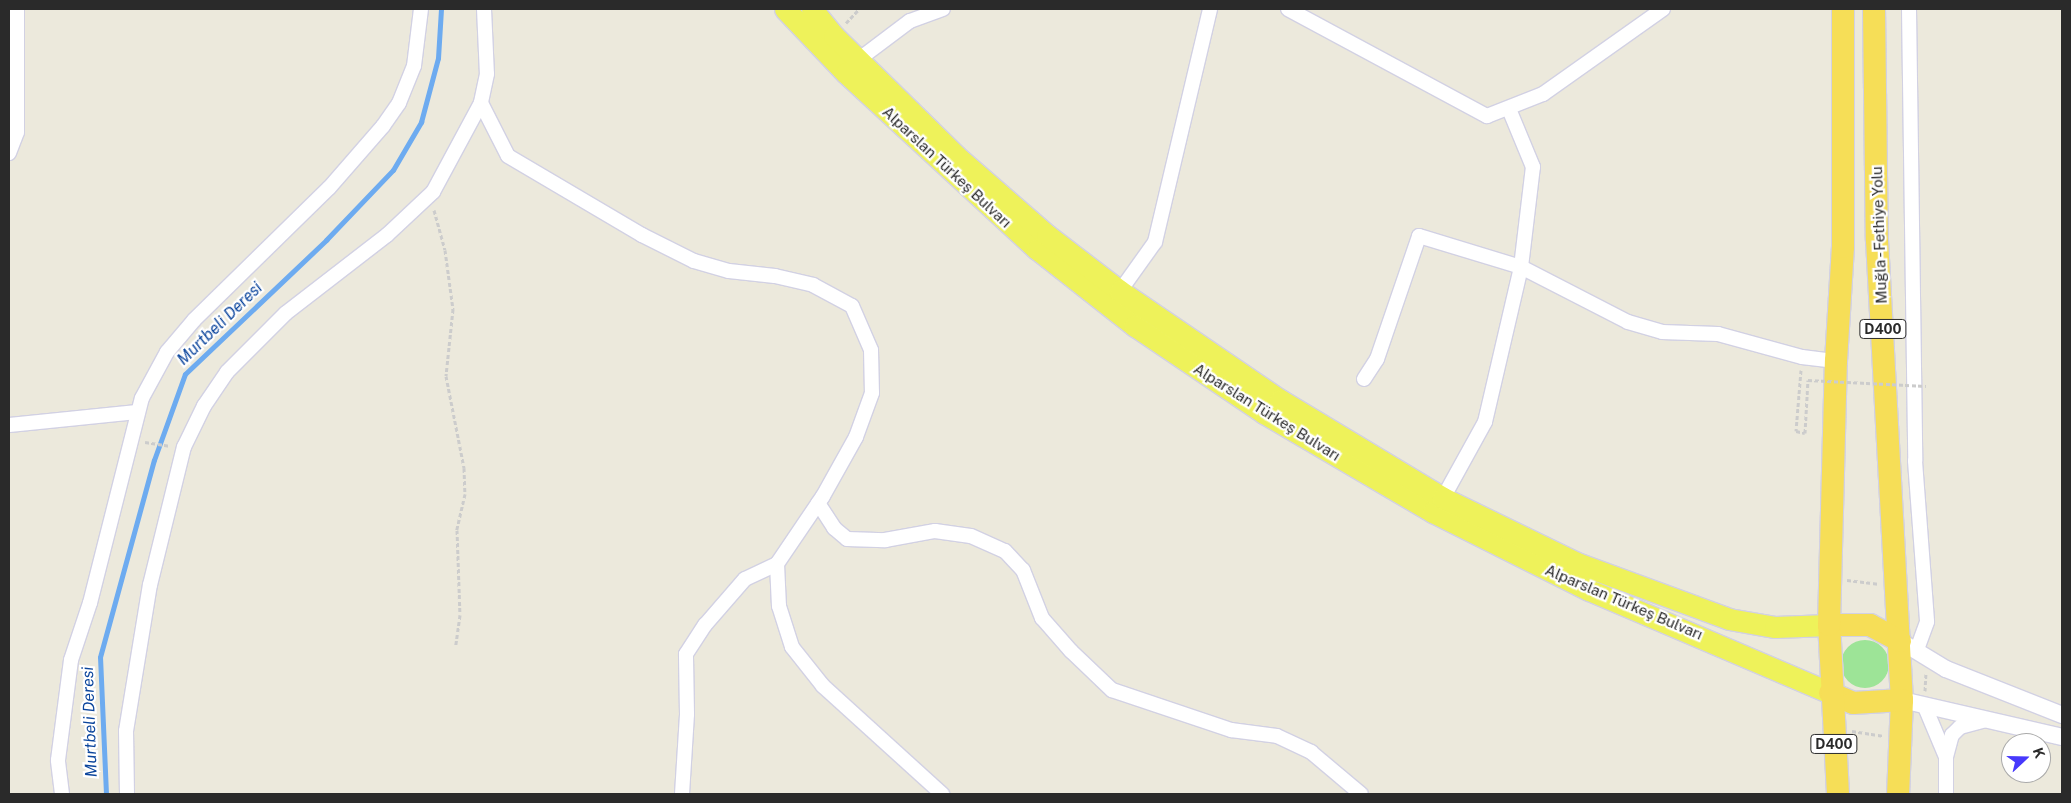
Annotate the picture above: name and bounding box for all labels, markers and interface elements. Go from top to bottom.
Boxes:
street label: Alparslan Türkeş Bulvarı [879,103,1015,231]
street label: Muğla - Fethiye Yolu [1868,164,1890,306]
water label: Murtbeli Deresi [173,279,267,369]
road number: D400 [1859,318,1907,340]
street label: Alparslan Türkeş Bulvarı [1190,359,1344,465]
street label: Alparslan Türkeş Bulvarı [1542,561,1706,643]
water label: Murtbeli Deresi [78,666,102,778]
road number: D400 [1810,732,1858,756]
north arrow [2001,733,2051,783]
text: K [2030,745,2048,761]

